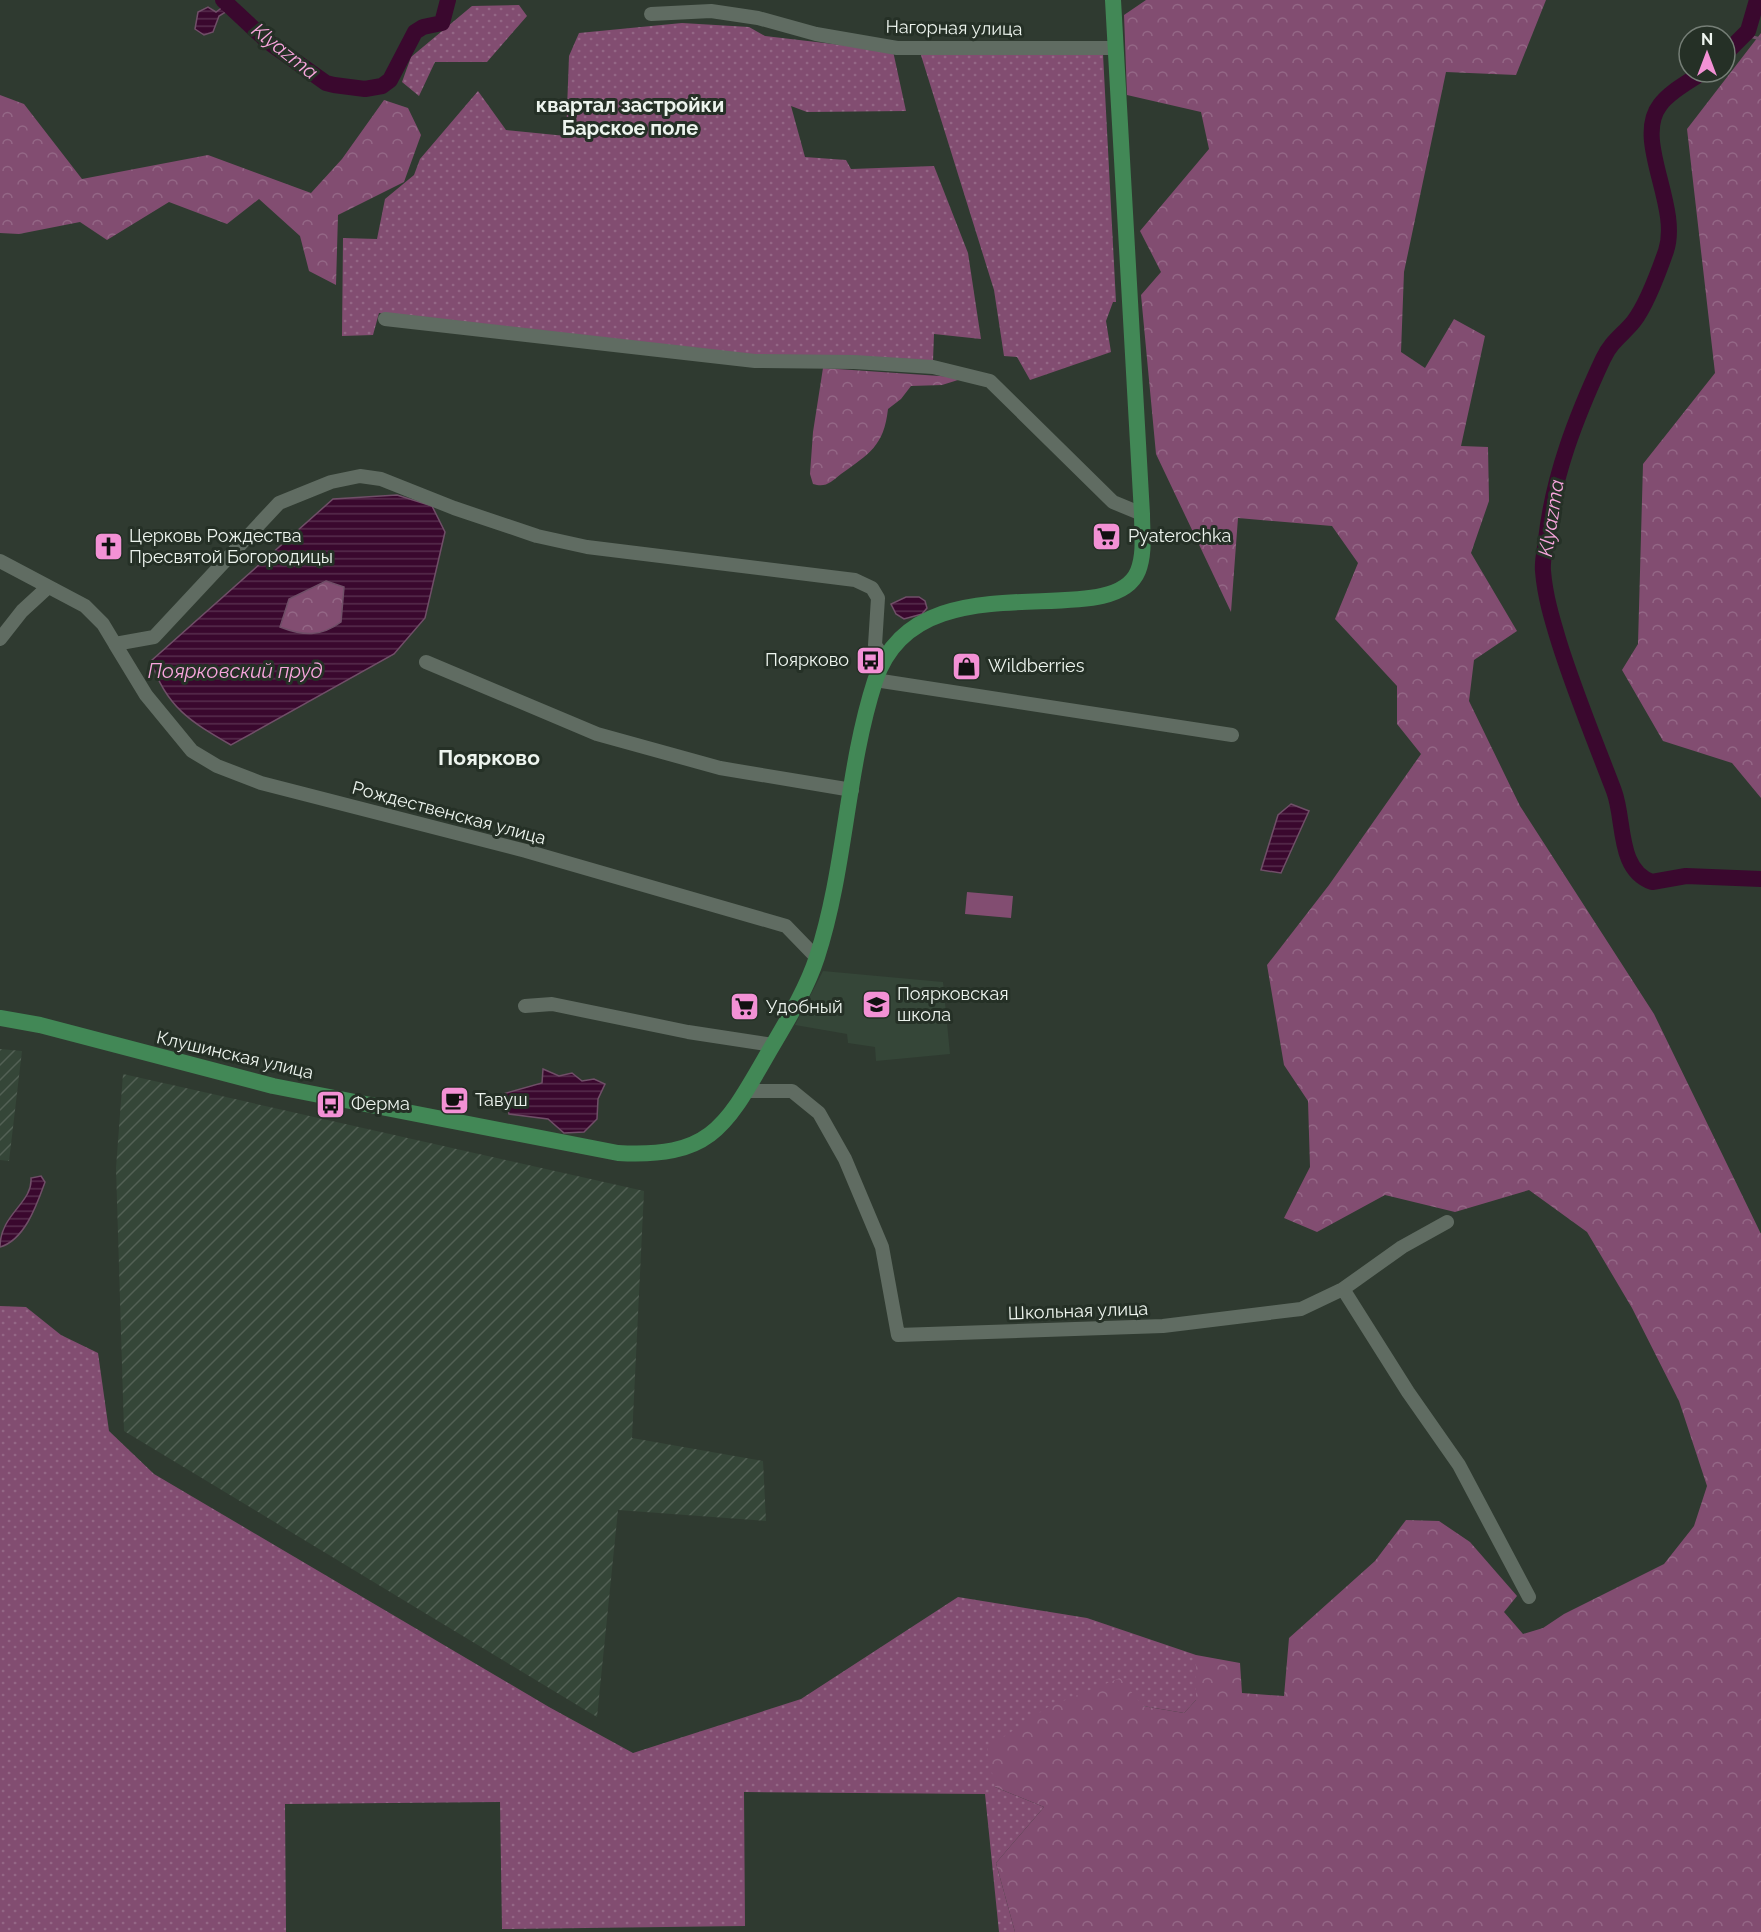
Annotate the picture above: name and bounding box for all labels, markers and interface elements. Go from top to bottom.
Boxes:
street label: Нагорная улица [885,16,1023,39]
water label: Klyazma [247,18,323,84]
north arrow [1677,24,1737,84]
text: N [1701,30,1713,49]
district label: квартал застройки Барское поле [536,93,724,140]
water label: Klyazma [1533,478,1569,558]
supermarket icon: Pyaterochka [1091,520,1123,552]
place label: Церковь Рождества Пресвятой Богородицы [129,525,333,567]
place label: Pyaterochka [1128,525,1231,546]
church icon: Церковь Рождества Пресвятой Богородицы [92,530,124,562]
bus stop icon: Поярково [854,644,886,676]
place label: Поярково [765,649,849,670]
shop icon: Wildberries [951,650,983,682]
place label: Wildberries [988,655,1085,676]
water label: Поярковский пруд [148,659,322,683]
district label: Поярково [438,745,540,770]
street label: Рождественская улица [350,777,548,848]
place label: Поярковская школа [897,983,1009,1025]
school or university icon: Поярковская школа [860,988,892,1020]
supermarket icon: Удобный [729,991,761,1023]
place label: Удобный [766,996,843,1017]
street label: Клушинская улица [155,1026,316,1083]
cafe icon: Тавуш [438,1084,470,1116]
bus stop icon: Ферма [314,1088,346,1120]
place label: Тавуш [475,1089,528,1110]
place label: Ферма [351,1093,410,1114]
street label: Школьная улица [1007,1298,1148,1323]

